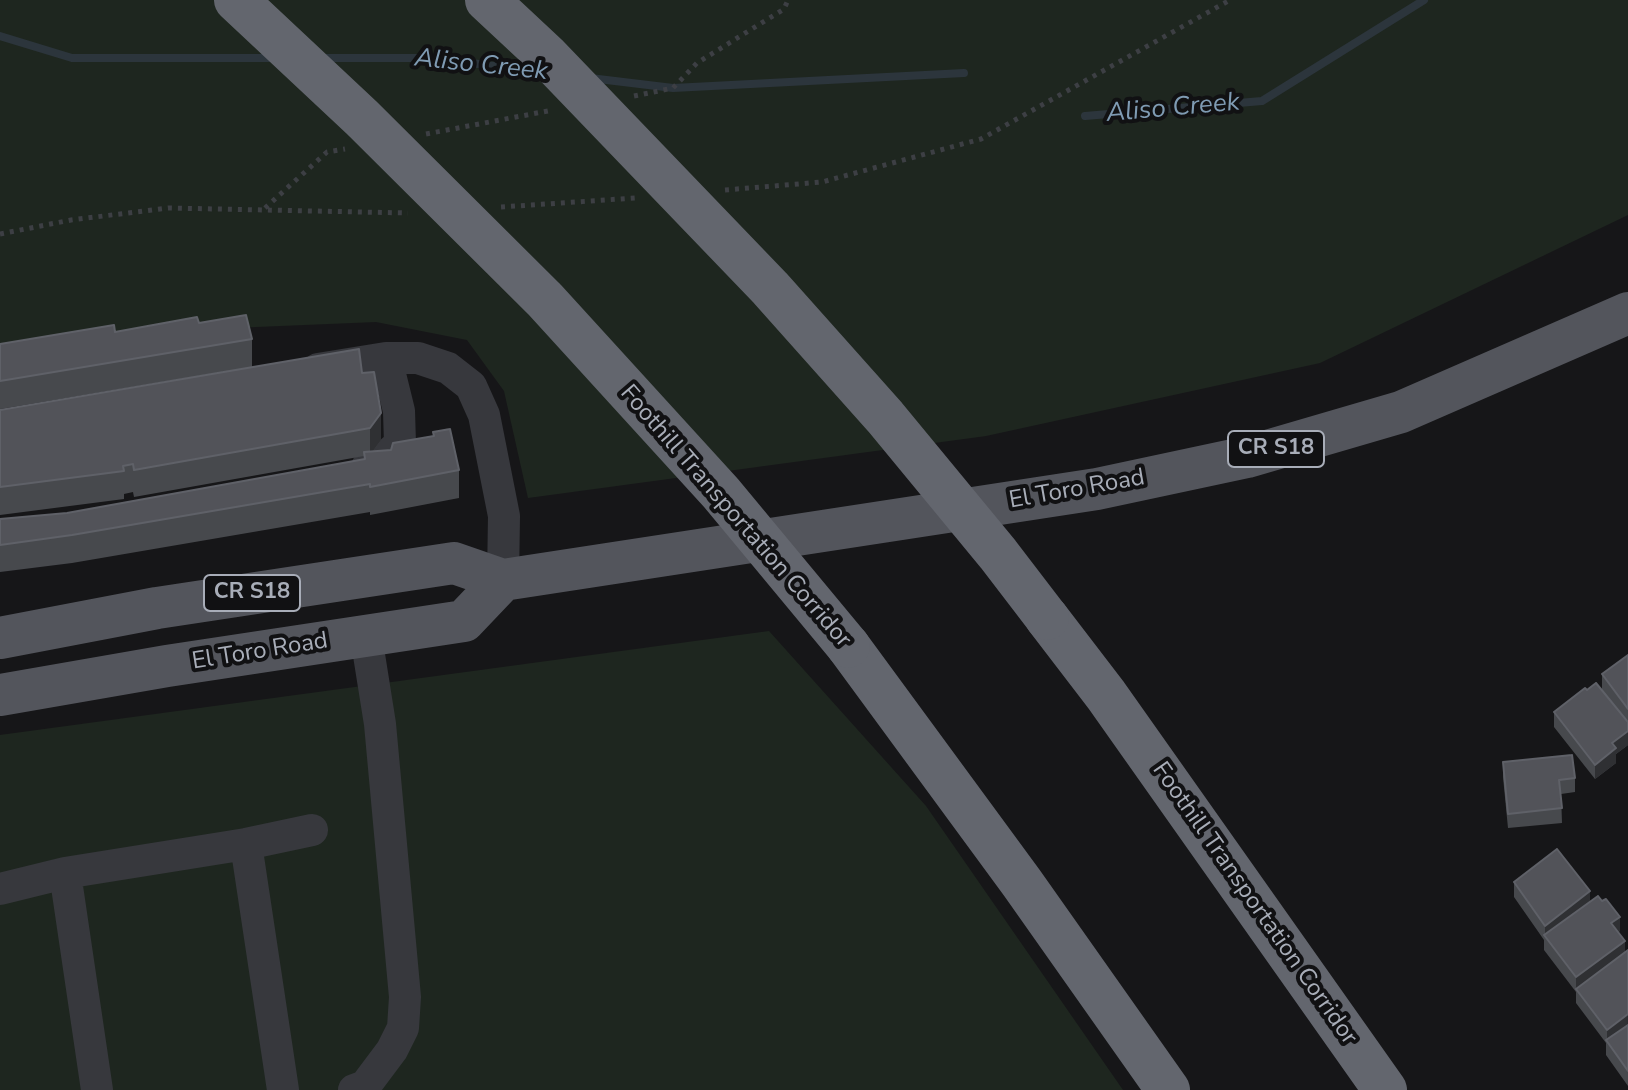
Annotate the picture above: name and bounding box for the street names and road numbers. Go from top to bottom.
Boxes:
street label: Foothill Transportation Corridor [613,380,857,654]
road number: CR S18 [1228,431,1324,467]
street label: El Toro Road [1007,464,1147,516]
road number: CR S18 [204,575,300,611]
street label: El Toro Road [190,627,330,677]
street label: Foothill Transportation Corridor [1145,757,1363,1051]

